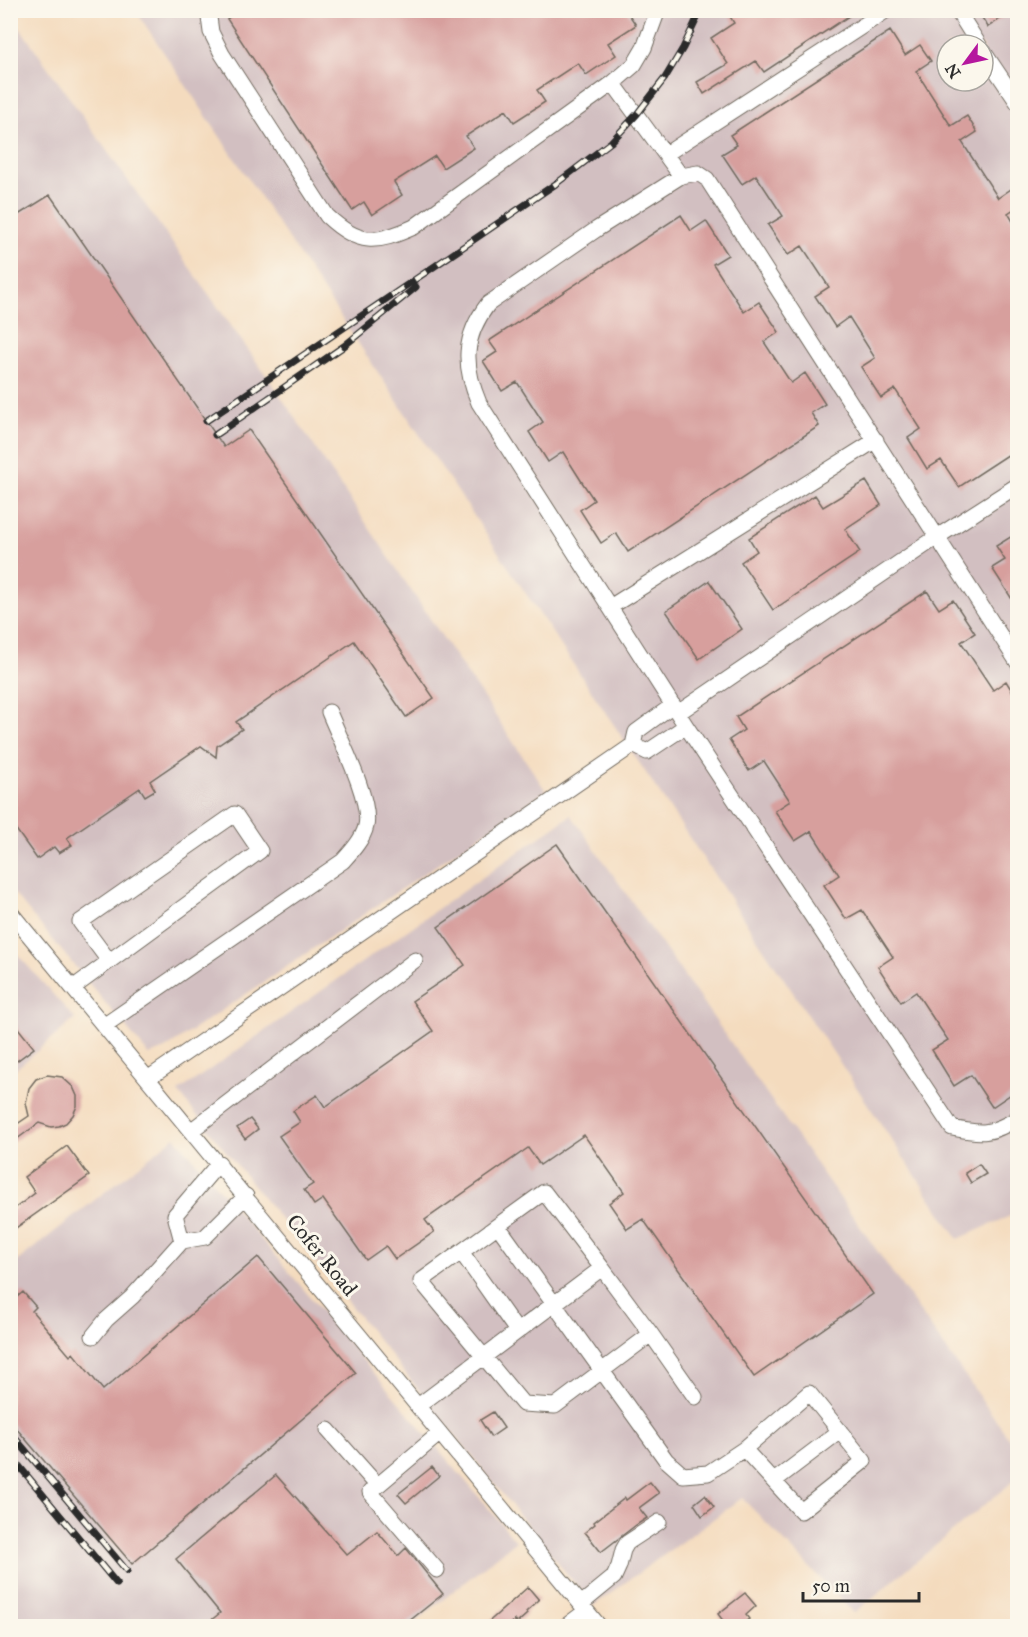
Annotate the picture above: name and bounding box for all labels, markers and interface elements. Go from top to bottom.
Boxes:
north arrow [935,33,995,93]
text: N [941,60,965,82]
street label: Cofer Road [281,1209,363,1302]
scale bar [803,1565,918,1603]
text: 50 m [812,1575,850,1597]

